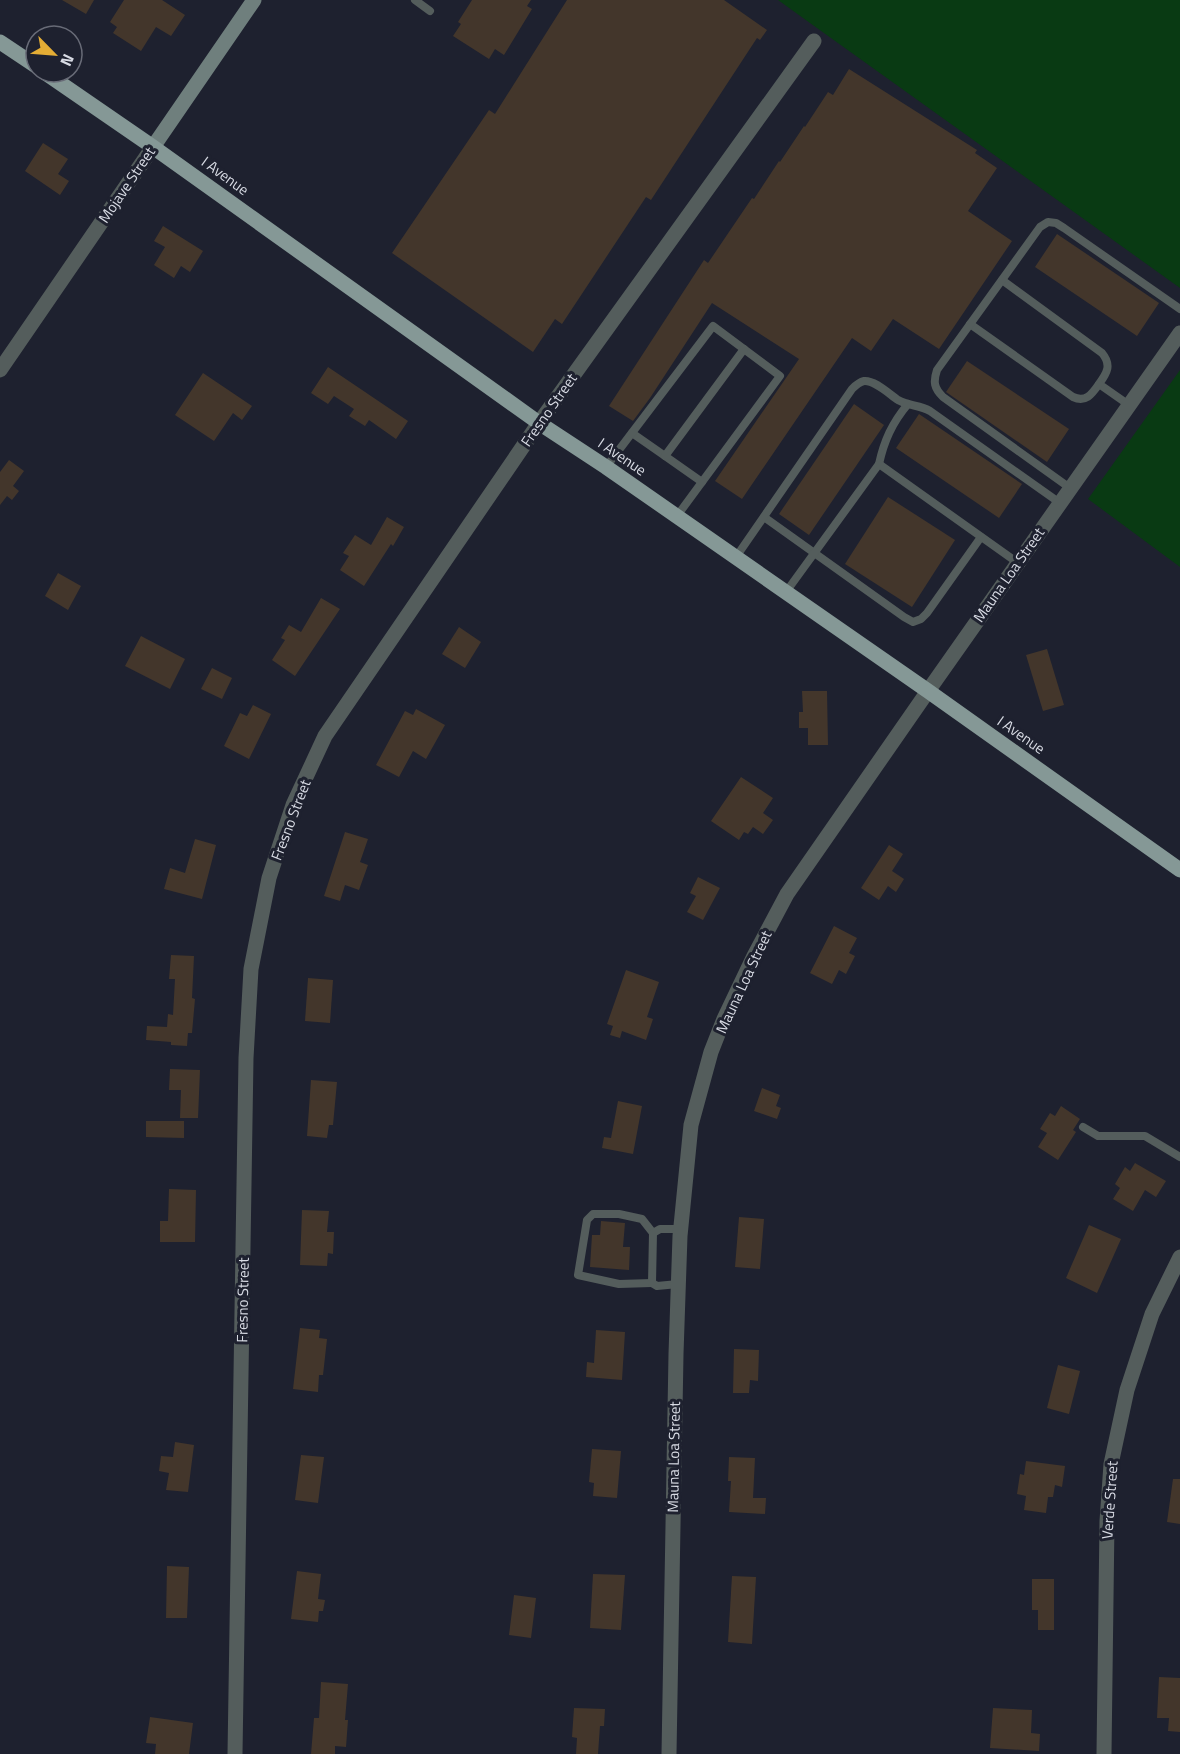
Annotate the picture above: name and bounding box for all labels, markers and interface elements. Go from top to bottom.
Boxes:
north arrow [24,24,84,84]
text: N [54,50,81,70]
street label: Mojave Street [93,141,161,228]
street label: I Avenue [197,150,254,201]
street label: Fresno Street [515,368,583,451]
street label: I Avenue [593,432,651,481]
street label: Mauna Loa Street [967,522,1050,627]
street label: I Avenue [993,710,1050,759]
street label: Fresno Street [265,775,317,864]
street label: Mauna Loa Street [710,926,778,1037]
street label: Fresno Street [230,1257,255,1343]
street label: Mauna Loa Street [661,1400,686,1513]
street label: Verde Street [1095,1459,1124,1540]

